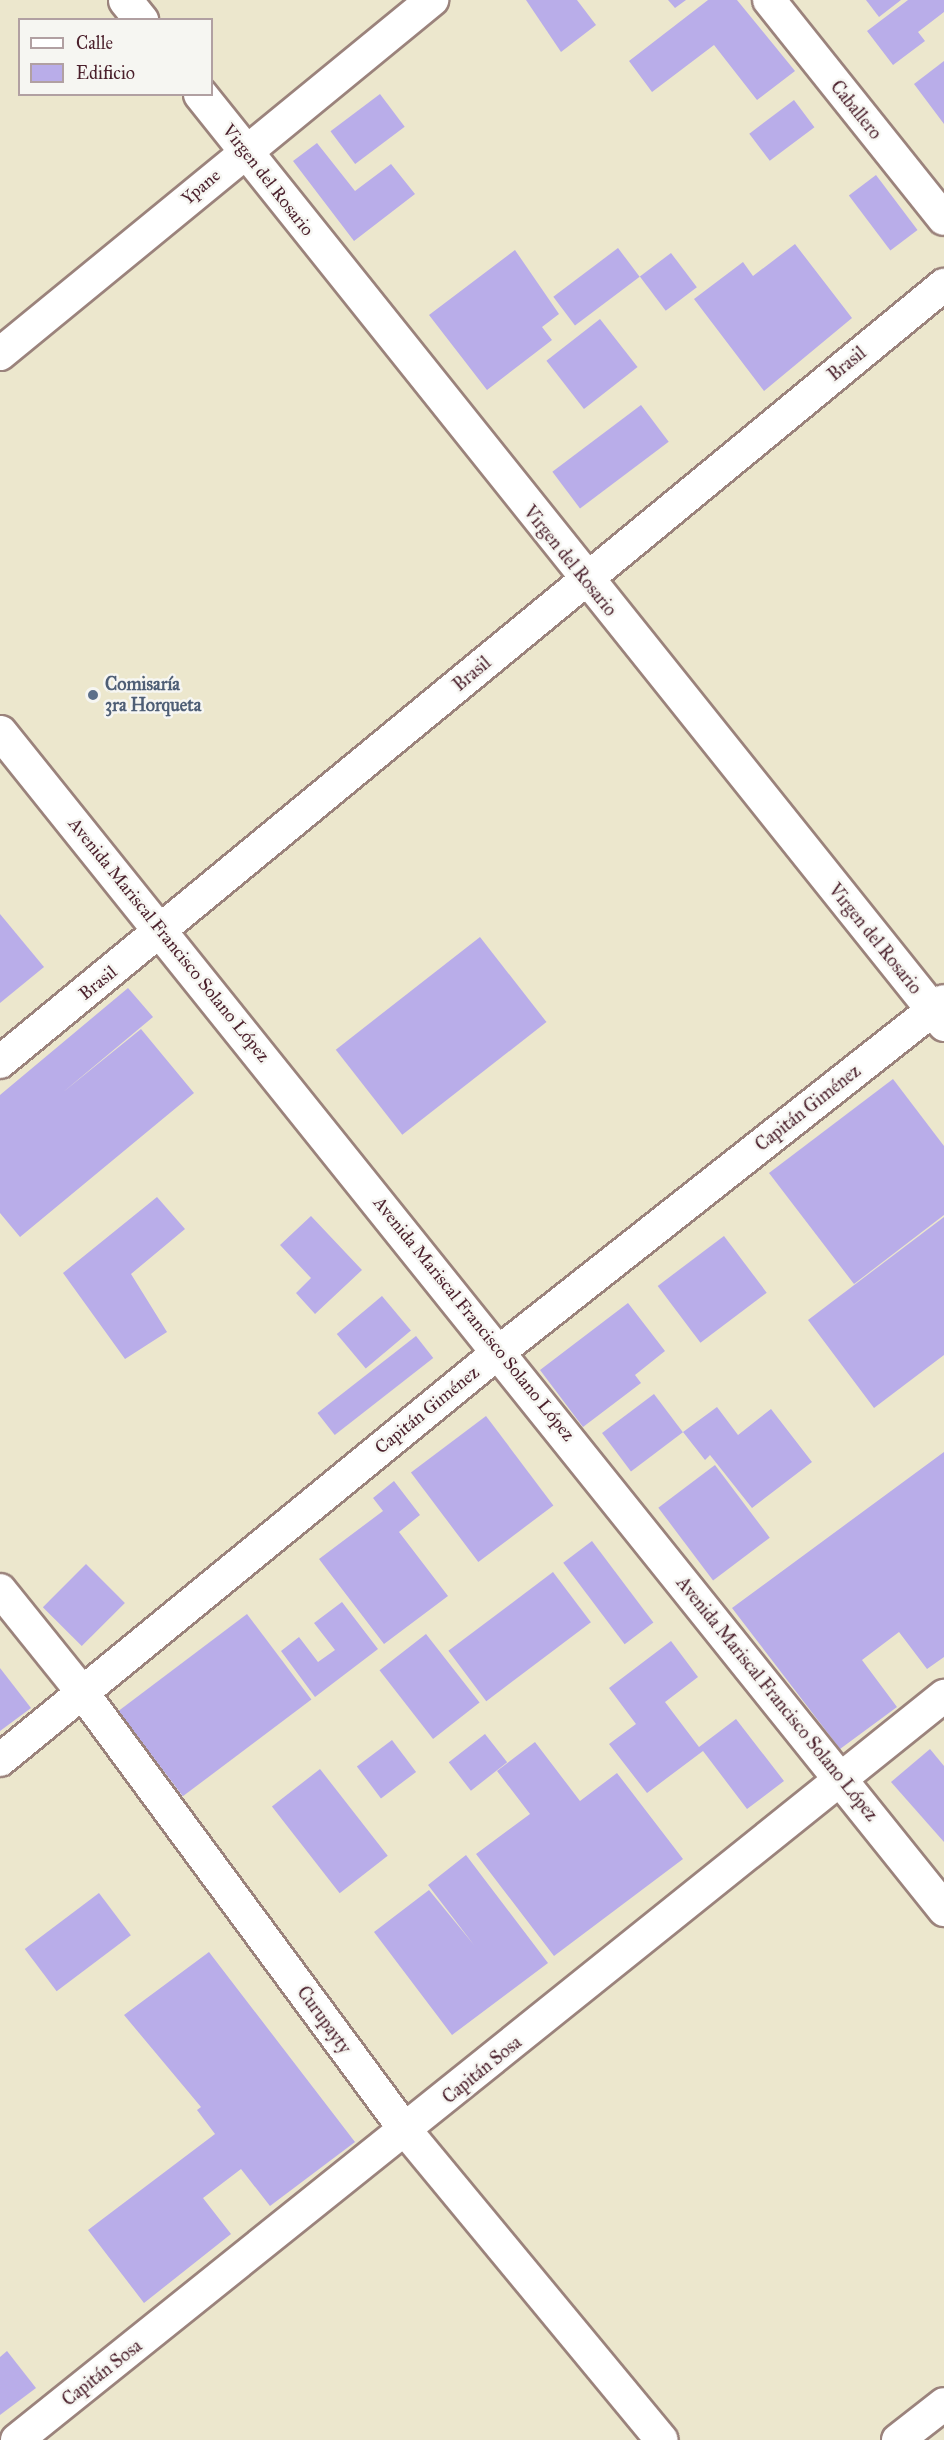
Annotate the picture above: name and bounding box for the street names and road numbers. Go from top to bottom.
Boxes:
street label: Caballero [826,76,886,144]
street label: Virgen del Rosario [218,120,318,240]
street label: Ypane [177,165,225,209]
street label: Brasil [824,342,870,386]
street label: Virgen del Rosario [519,501,621,621]
street label: Brasil [449,652,495,696]
street label: Avenida Mariscal Francisco Solano López [64,813,274,1067]
street label: Virgen del Rosario [824,879,926,999]
street label: Brasil [75,961,121,1005]
street label: Capitán Giménez [751,1060,865,1156]
street label: Avenida Mariscal Francisco Solano López [369,1192,579,1446]
street label: Capitán Giménez [371,1361,483,1459]
street label: Avenida Mariscal Francisco Solano López [672,1572,882,1826]
street label: Curupayty [292,1982,356,2058]
street label: Capitán Sosa [438,2032,526,2108]
street label: Capitán Sosa [58,2335,146,2411]

